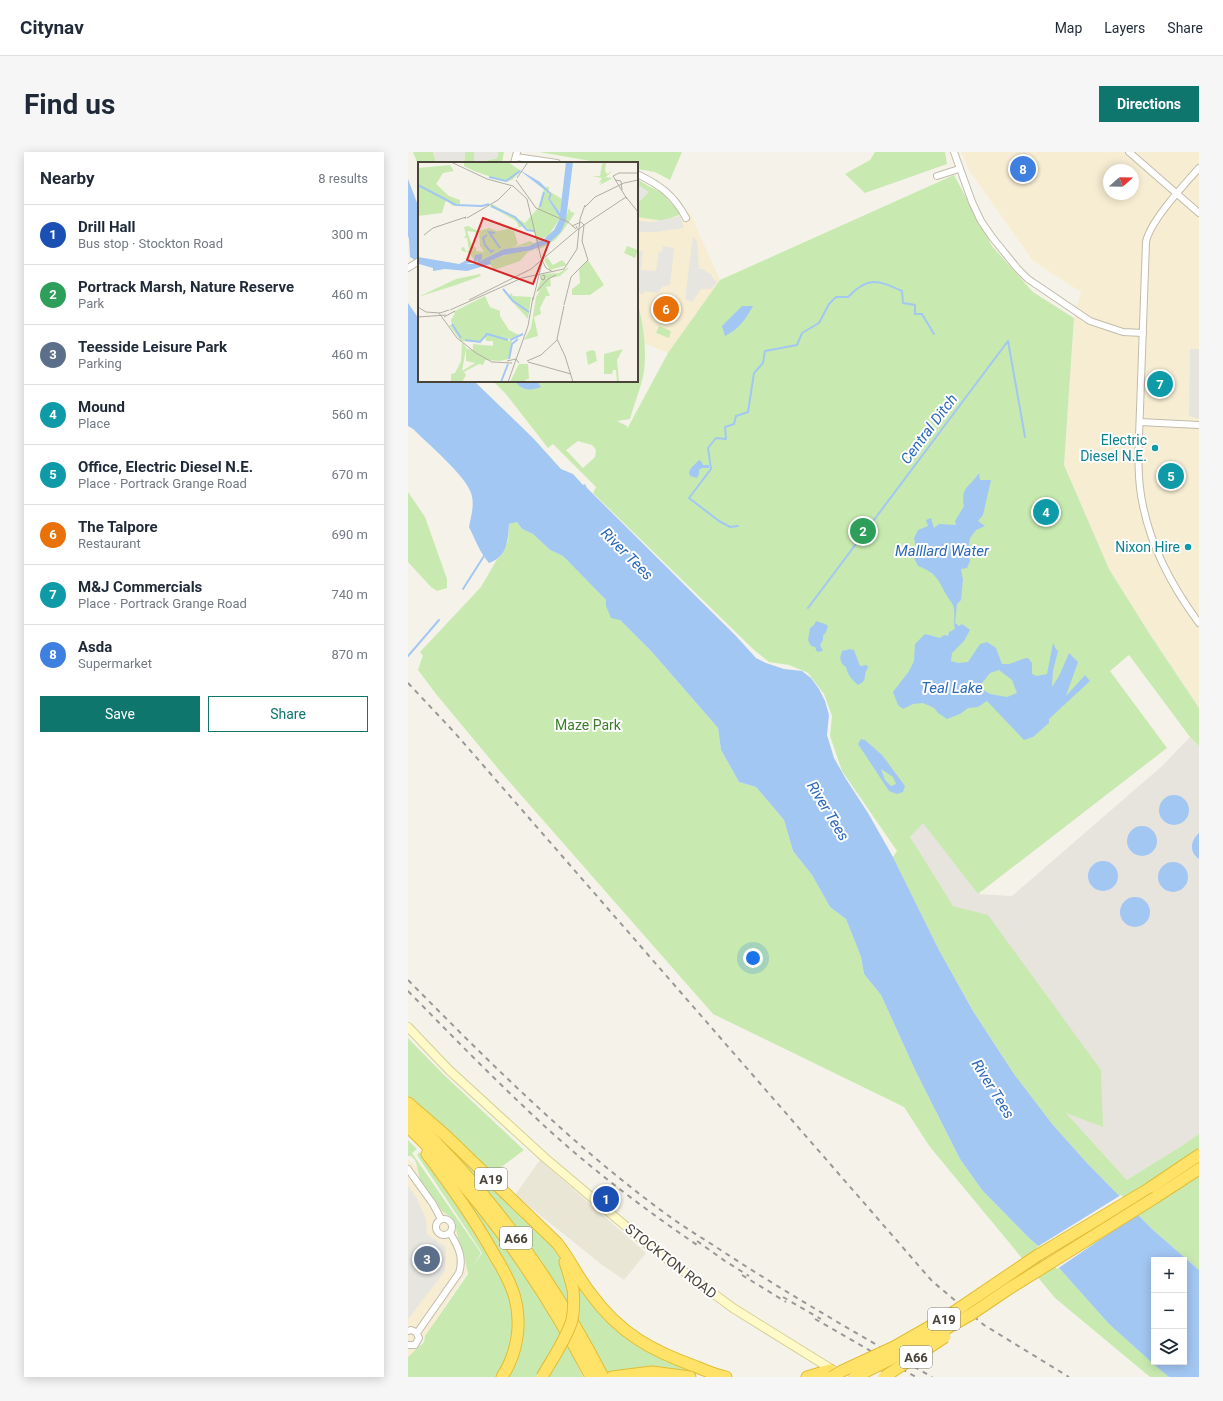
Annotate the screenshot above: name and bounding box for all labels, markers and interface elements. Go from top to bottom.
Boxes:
text: Citynav [20,16,84,39]
text: Map [1055,20,1082,36]
text: Layers [1104,20,1145,36]
text: Share [1167,20,1203,36]
button: Directions [1099,86,1199,122]
text: Find us [24,88,115,121]
pin: 8 [1010,154,1036,184]
inset map [418,162,638,382]
north arrow [1103,164,1139,200]
text: Nearby [40,168,95,188]
text: 8 results [318,171,368,186]
text: Drill Hall [78,218,135,236]
text: 1 [49,227,57,242]
text: 300 m [331,227,368,242]
text: Bus stop · Stockton Road [78,236,223,251]
text: Portrack Marsh, Nature Reserve [78,278,294,296]
text: 2 [49,287,57,302]
text: 460 m [331,287,368,302]
pin: 6 [653,294,679,324]
text: Park [78,296,104,311]
text: Teesside Leisure Park [78,338,227,356]
text: 3 [49,347,57,362]
text: 460 m [331,347,368,362]
text: Parking [78,356,122,371]
pin: 7 [1147,369,1173,399]
water label: Central Ditch [897,390,961,468]
text: Mound [78,398,125,416]
text: 4 [49,407,57,422]
text: 560 m [331,407,368,422]
text: Place [78,416,110,431]
place label: Electric Diesel N.E. [1080,432,1147,464]
marker: Electric Diesel N.E. [1150,443,1160,453]
text: Office, Electric Diesel N.E. [78,458,253,476]
pin: 5 [1158,461,1184,491]
text: 5 [49,467,57,482]
text: 670 m [331,467,368,482]
text: Place · Portrack Grange Road [78,476,247,491]
pin: 4 [1033,497,1059,527]
pin: 2 [850,516,876,546]
text: The Talpore [78,518,158,536]
water label: River Tees [597,524,657,584]
text: 6 [49,527,57,542]
text: 690 m [331,527,368,542]
text: Restaurant [78,536,141,551]
place label: Nixon Hire [1115,539,1180,555]
water label: Malllard Water [895,542,990,560]
marker: Nixon Hire [1183,542,1193,552]
text: M&J Commercials [78,578,202,596]
text: 7 [49,587,57,602]
text: 740 m [331,587,368,602]
text: Place · Portrack Grange Road [78,596,247,611]
text: Asda [78,638,112,656]
text: 8 [49,647,57,662]
text: 870 m [331,647,368,662]
text: Supermarket [78,656,152,671]
water label: Teal Lake [921,679,983,697]
button: Save [40,696,200,732]
button: Share [208,696,368,732]
park label: Maze Park [555,717,622,733]
water label: River Tees [803,778,853,844]
your location [743,948,763,968]
water label: River Tees [968,1056,1018,1122]
road number: A19 [475,1168,507,1190]
pin: 1 [593,1184,619,1214]
street label: STOCKTON ROAD [622,1220,720,1302]
road number: A66 [500,1227,532,1249]
pin: 3 [414,1244,440,1274]
map controls [1151,1257,1187,1365]
button: + [1151,1257,1187,1293]
button: − [1151,1293,1187,1329]
road number: A19 [928,1308,960,1330]
button: layers [1151,1329,1187,1365]
road number: A66 [900,1346,932,1368]

